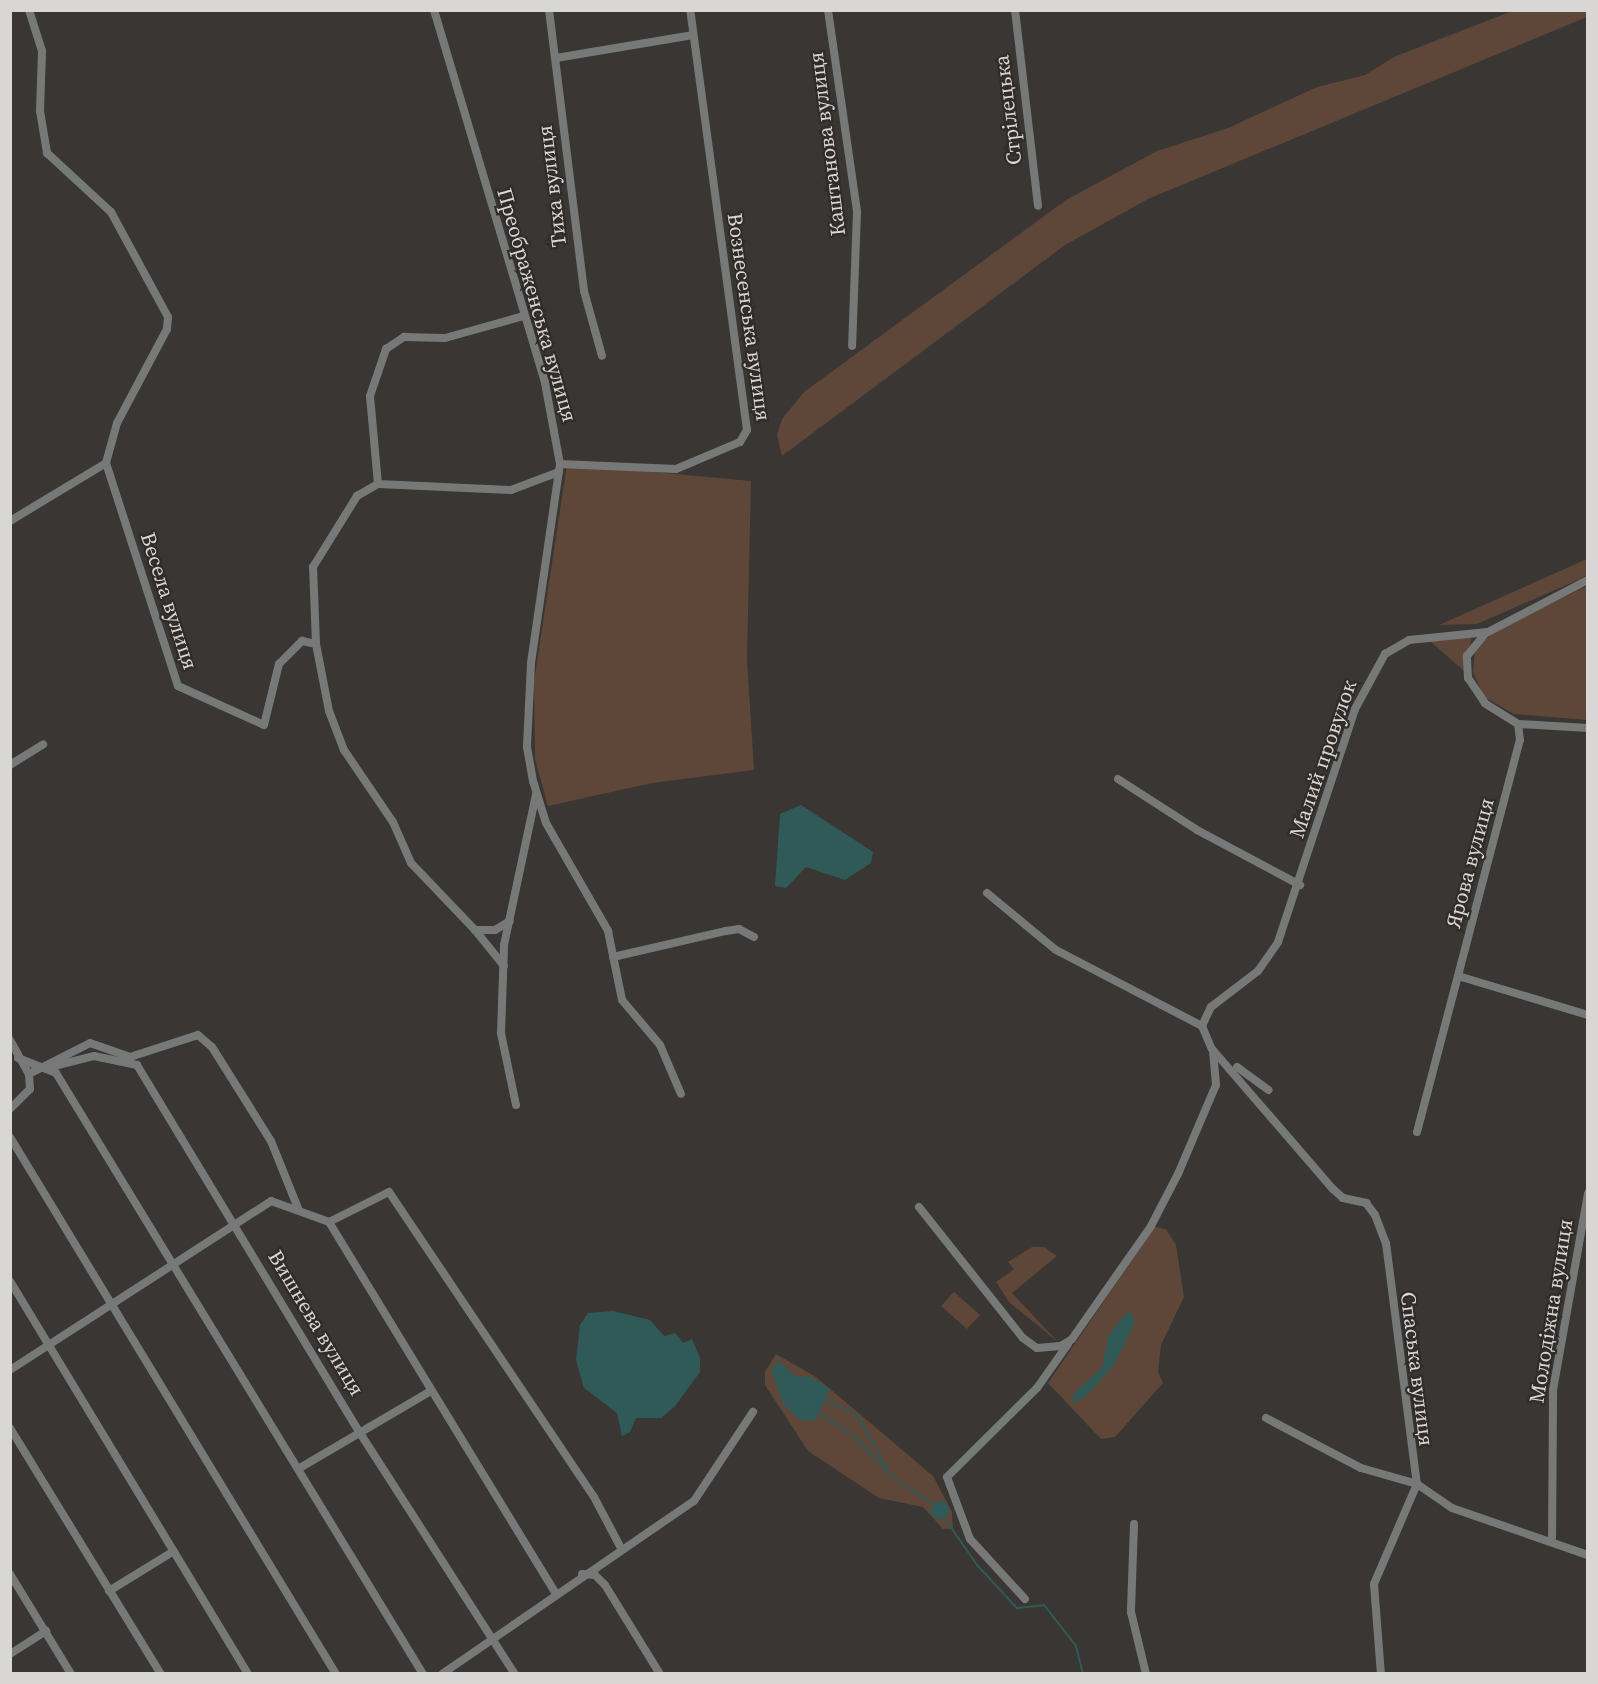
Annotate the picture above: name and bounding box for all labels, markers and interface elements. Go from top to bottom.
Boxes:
street label: Каштанова вулиця [803,51,851,237]
street label: Стрілецька [989,54,1027,166]
street label: Тиха вулиця [532,124,572,248]
street label: Преображенська вулиця [492,185,582,425]
street label: Вознесенська вулиця [722,211,776,423]
street label: Весела вулиця [135,529,203,673]
street label: Малий провулок [1284,677,1362,841]
street label: Ярова вулиця [1441,795,1499,931]
street label: Молодіжна вулиця [1524,1217,1578,1405]
street label: Вишнева вулиця [263,1246,369,1400]
street label: Спаська вулиця [1395,1290,1439,1448]

